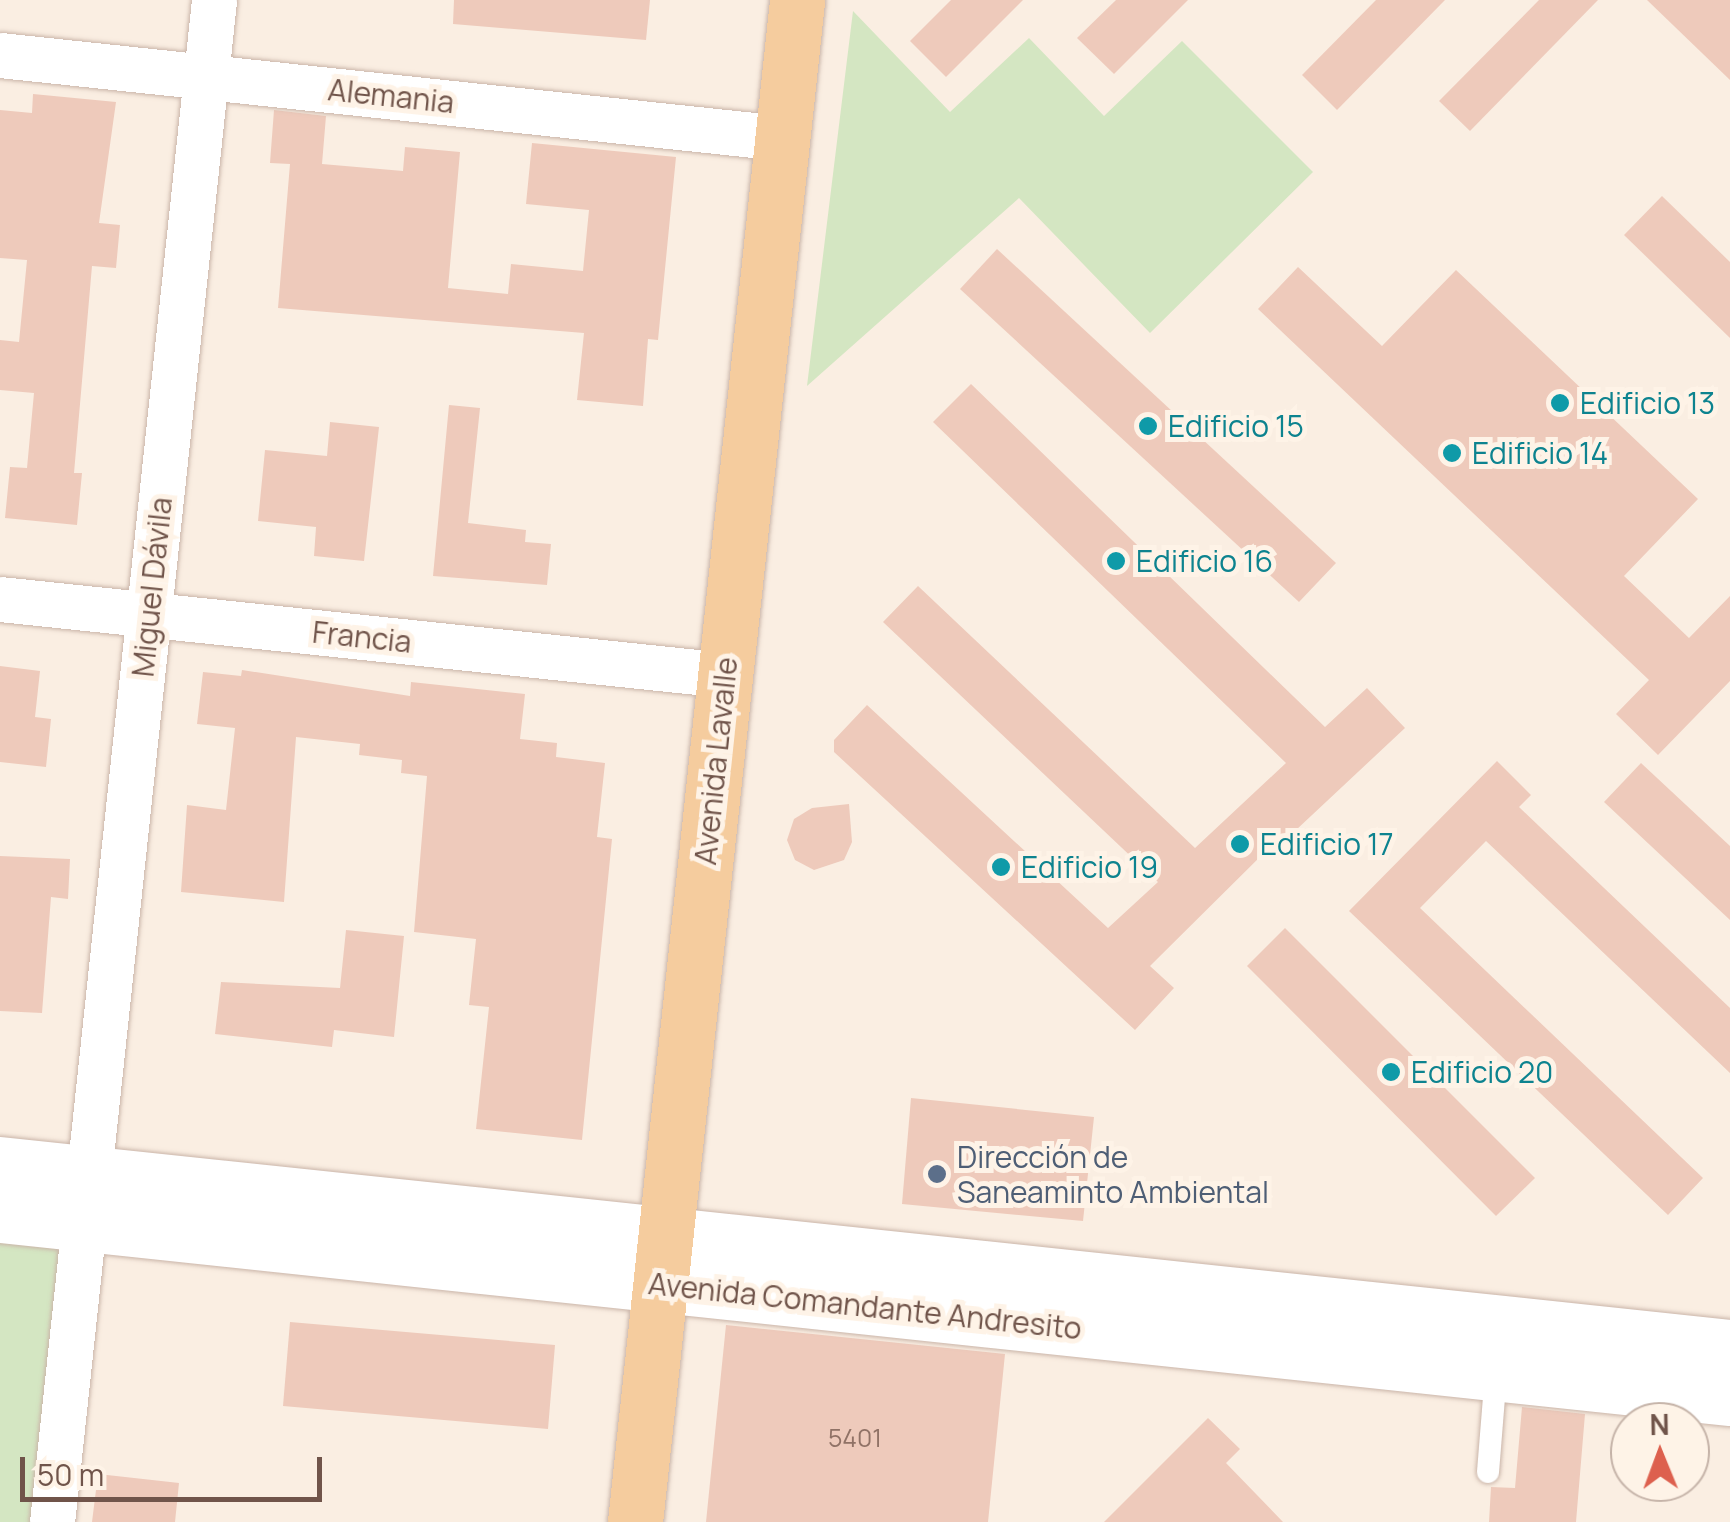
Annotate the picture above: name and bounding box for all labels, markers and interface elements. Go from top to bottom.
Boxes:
street label: Alemania [326,71,456,121]
place label: Edificio 13 [1580,385,1715,421]
marker: Edificio 13 [1549,392,1571,414]
place label: Edificio 15 [1168,408,1304,444]
marker: Edificio 15 [1137,415,1159,437]
place label: Edificio 14 [1472,435,1608,471]
marker: Edificio 14 [1441,442,1463,464]
street label: Miguel Dávila [125,495,179,679]
place label: Edificio 16 [1136,543,1273,579]
marker: Edificio 16 [1105,550,1127,572]
street label: Francia [311,614,413,660]
street label: Avenida Lavalle [687,655,745,867]
place label: Edificio 17 [1260,826,1394,862]
marker: Edificio 17 [1229,833,1251,855]
place label: Edificio 19 [1021,849,1158,885]
marker: Edificio 19 [990,856,1012,878]
place label: Edificio 20 [1411,1054,1553,1090]
marker: Edificio 20 [1380,1061,1402,1083]
place label: Dirección de Saneaminto Ambiental [957,1139,1269,1210]
marker: Dirección de Saneaminto Ambiental [926,1163,948,1185]
street label: Avenida Comandante Andresito [647,1265,1083,1347]
north arrow [1610,1402,1710,1502]
text: N [1649,1405,1670,1443]
house number: 5401 [828,1423,882,1453]
scale bar [25,1437,328,1499]
text: 50 m [37,1454,104,1495]

